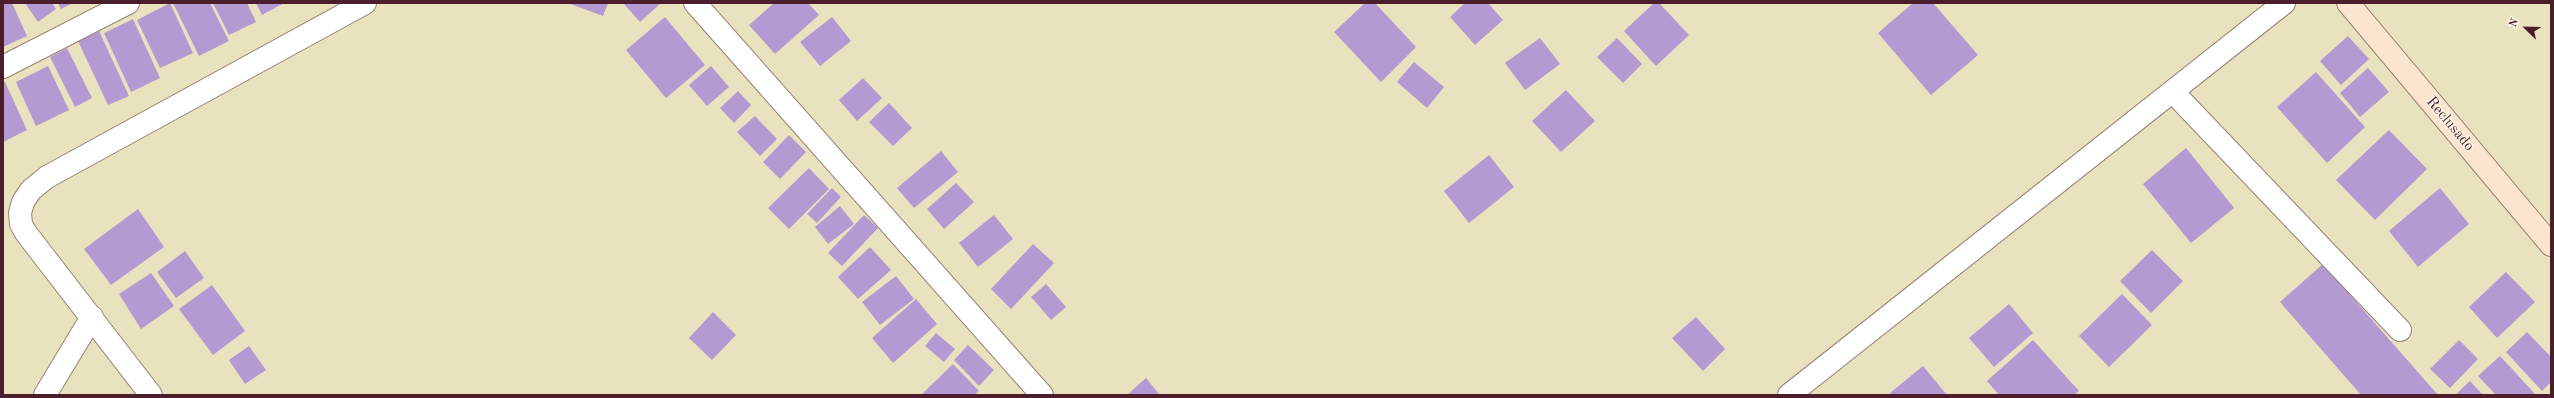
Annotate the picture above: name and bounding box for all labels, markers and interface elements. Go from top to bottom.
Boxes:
north arrow [2506,8,2546,48]
text: N [2508,17,2521,29]
street label: Reclusado [2422,93,2478,155]

